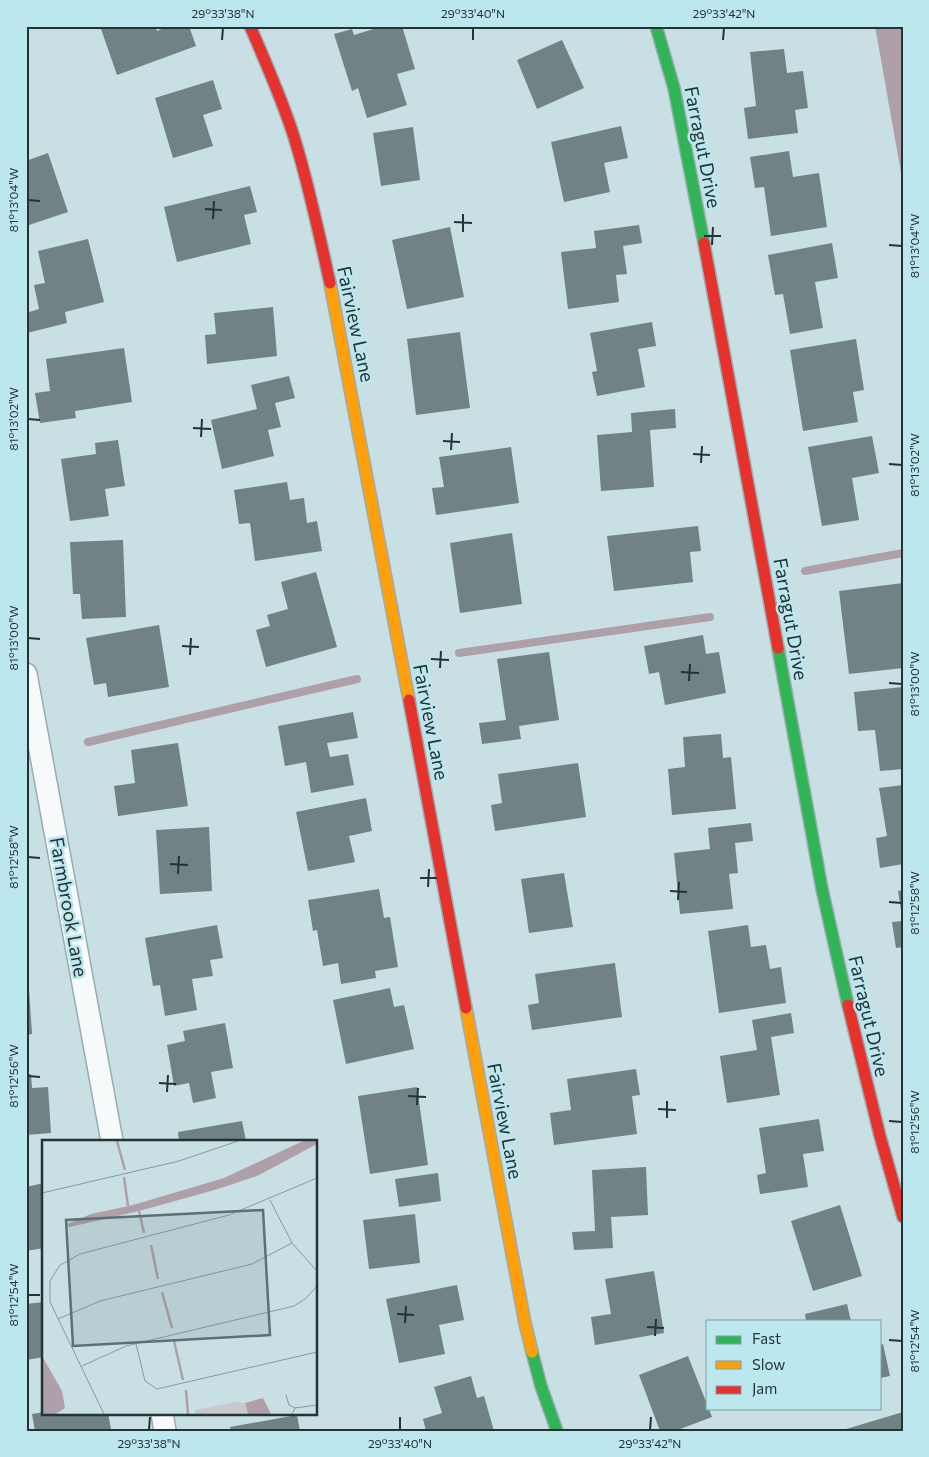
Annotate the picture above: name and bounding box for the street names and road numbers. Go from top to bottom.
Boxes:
street label: Farragut Drive [680,84,727,210]
street label: Fairview Lane [333,264,380,384]
street label: Farragut Drive [769,556,814,682]
street label: Fairview Lane [409,662,454,782]
street label: Farmbrook Lane [46,835,93,979]
street label: Farragut Drive [844,953,895,1079]
street label: Fairview Lane [483,1061,528,1181]

